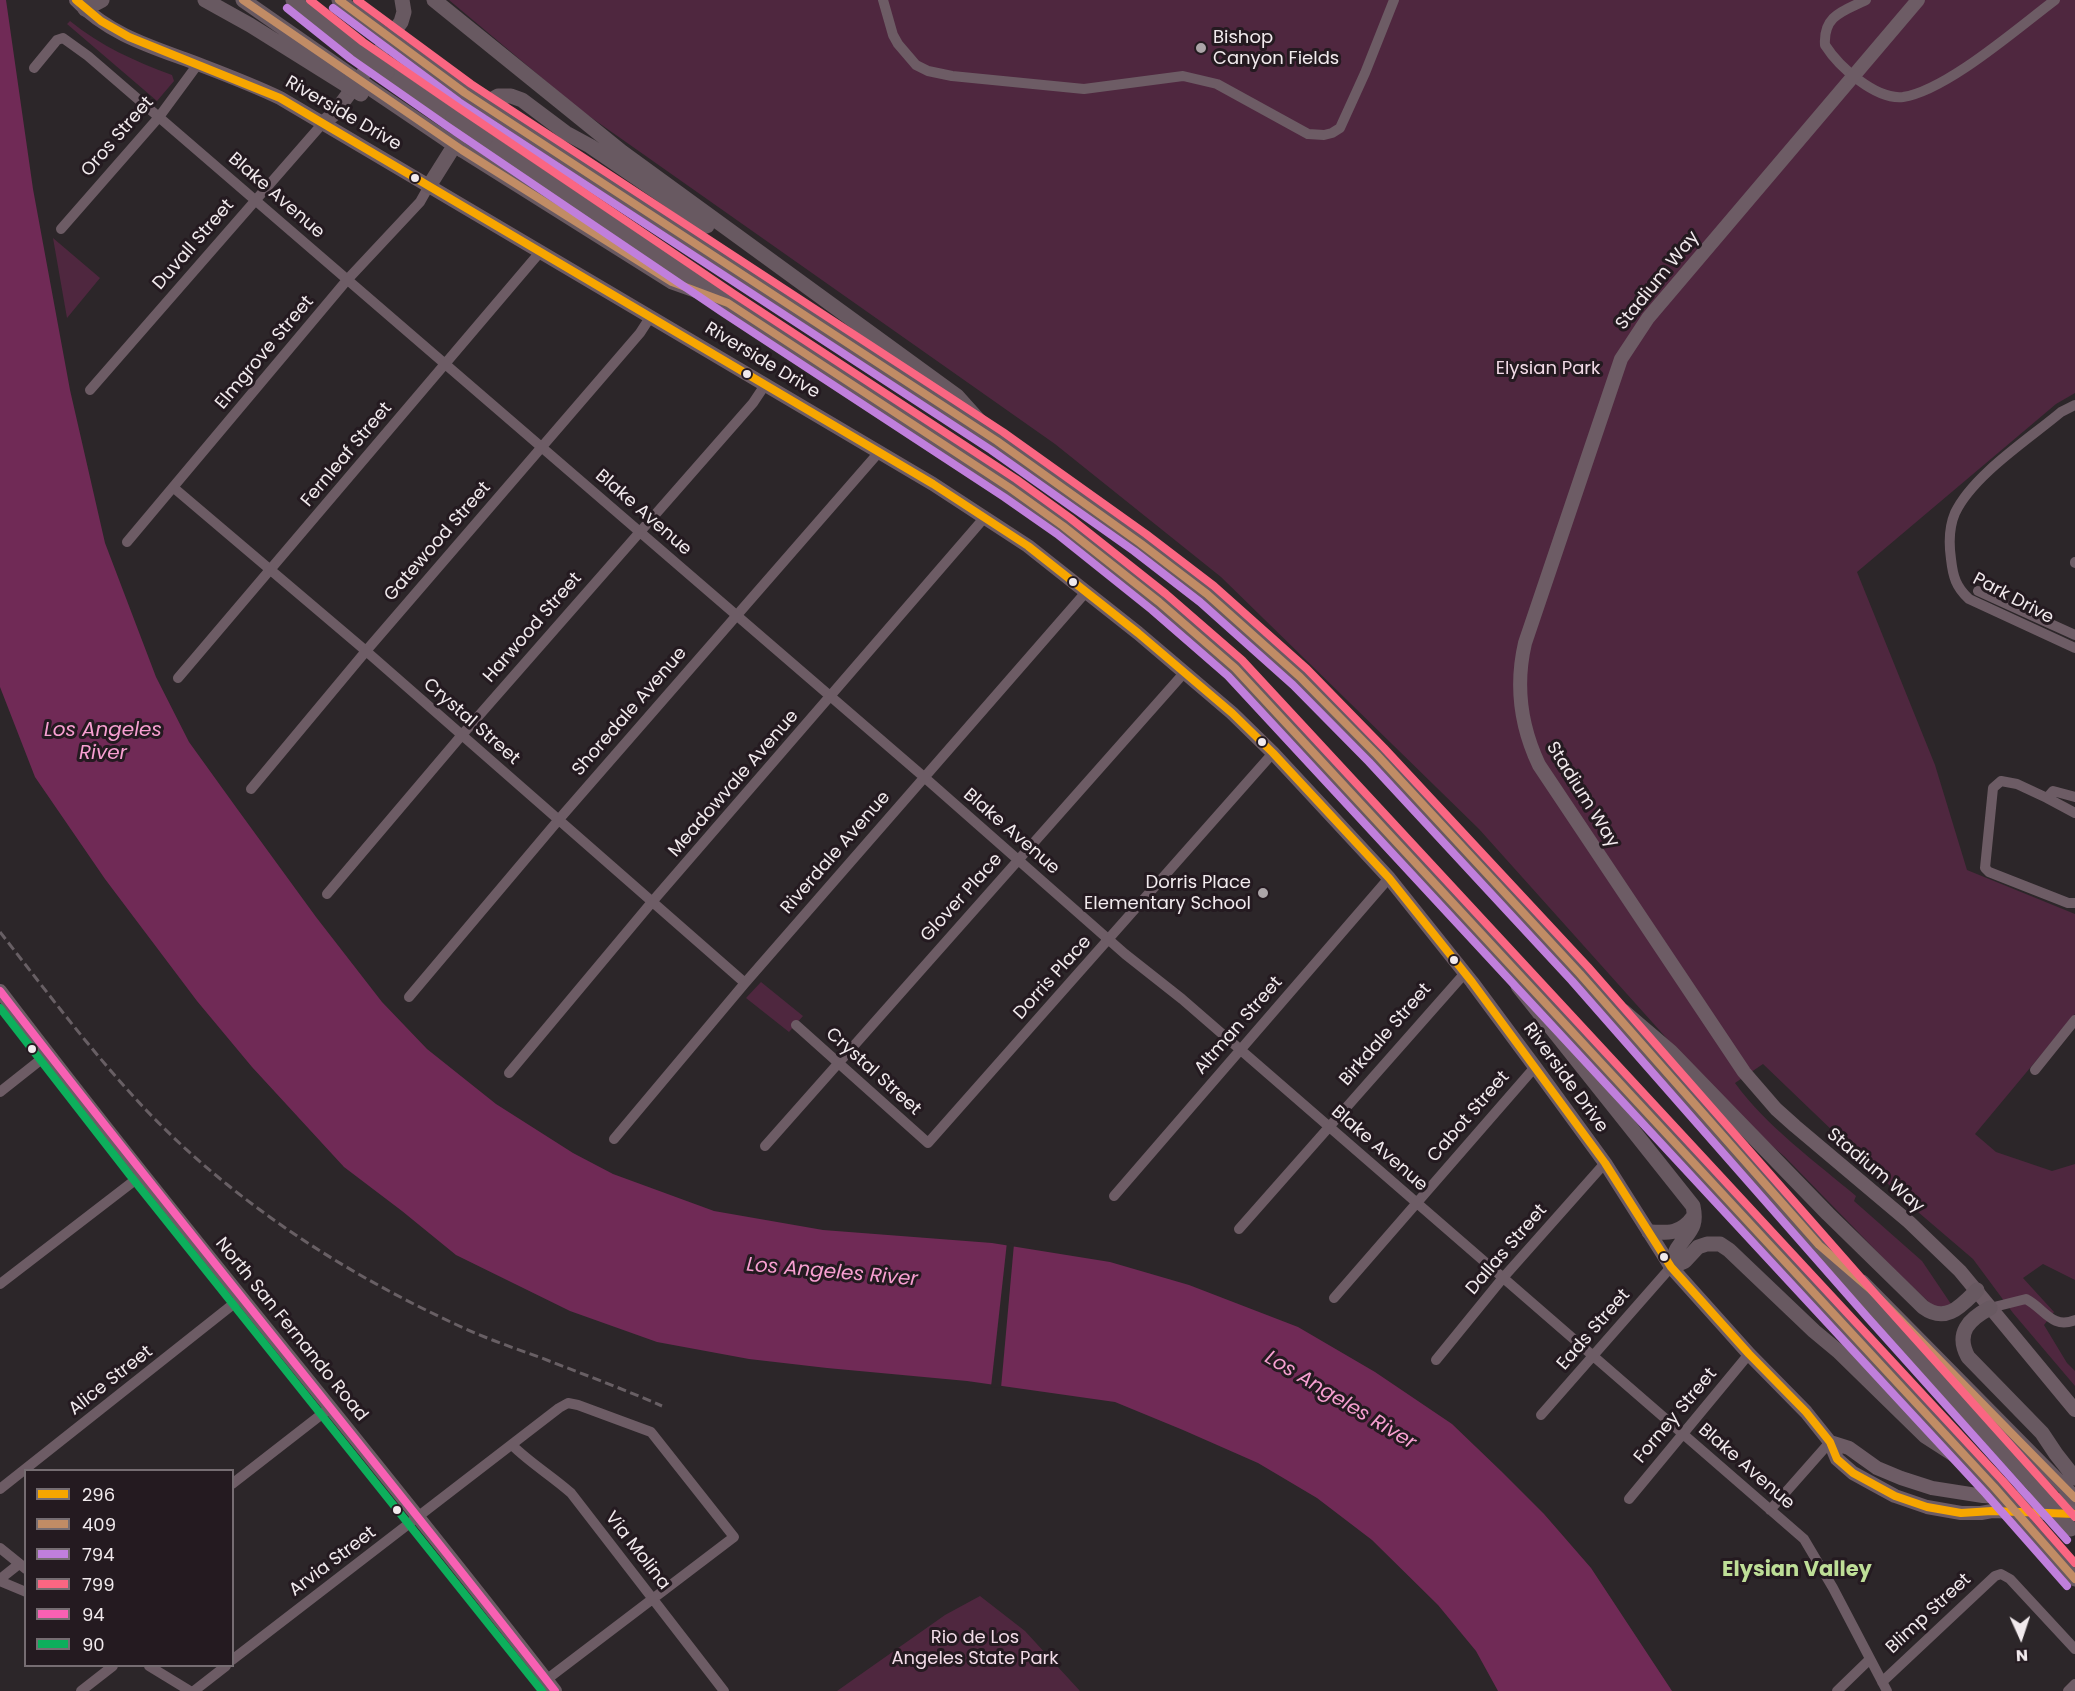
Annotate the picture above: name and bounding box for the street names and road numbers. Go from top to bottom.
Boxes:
street label: Riverside Drive [281,72,405,156]
street label: Oros Street [77,92,159,182]
street label: Blake Avenue [223,148,329,244]
street label: Duvall Street [149,195,239,295]
street label: Stadium Way [1612,227,1704,335]
street label: Elmgrove Street [211,292,319,414]
street label: Riverside Drive [701,318,823,404]
street label: Fernleaf Street [297,398,397,512]
street label: Blake Avenue [590,465,696,561]
street label: Gatewood Street [380,478,496,606]
street label: Harwood Street [479,569,587,687]
street label: Park Drive [1969,569,2057,629]
street label: Shoredale Avenue [568,643,692,781]
street label: Crystal Street [418,674,524,770]
street label: Meadowvale Avenue [664,706,804,862]
street label: Stadium Way [1541,738,1623,852]
street label: Blake Avenue [958,784,1064,880]
street label: Riverdale Avenue [777,787,895,919]
street label: Glover Place [917,849,1007,947]
street label: Dorris Place [1010,932,1096,1024]
street label: Altman Street [1191,973,1287,1079]
street label: Birkdale Street [1336,979,1436,1091]
street label: Riverside Drive [1518,1019,1612,1137]
street label: Crystal Street [821,1024,925,1120]
street label: Cabot Street [1424,1067,1514,1167]
street label: Blake Avenue [1326,1101,1432,1197]
street label: Stadium Way [1822,1124,1928,1218]
street label: Dallas Street [1462,1200,1552,1300]
street label: North San Fernando Road [210,1234,372,1426]
street label: Eads Street [1553,1285,1635,1375]
street label: Alice Street [65,1342,157,1420]
street label: Forney Street [1630,1364,1722,1468]
street label: Blake Avenue [1693,1419,1799,1515]
street label: Via Molina [600,1508,674,1594]
street label: Arvia Street [285,1522,381,1602]
street label: Blimp Street [1882,1569,1976,1659]

